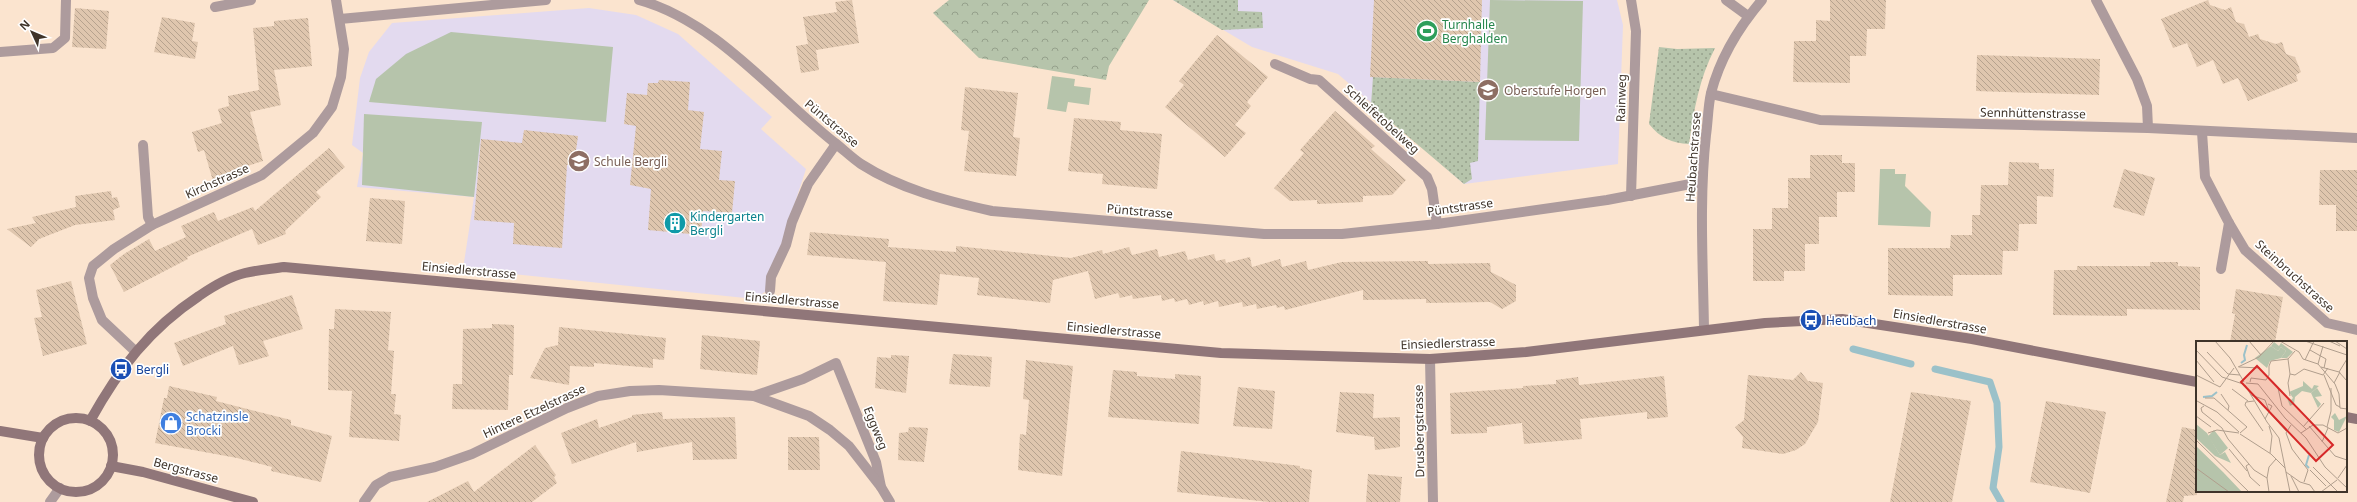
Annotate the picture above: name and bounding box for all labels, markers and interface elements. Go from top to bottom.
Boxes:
north arrow [12,12,52,52]
text: N [16,16,33,33]
place label: Turnhalle Berghalden [1442,16,1508,47]
sports icon: Turnhalle Berghalden [1414,18,1440,44]
street label: Rainweg [1612,74,1630,122]
school or university icon: Oberstufe Horgen [1475,77,1501,103]
street label: Schleifetobelweg [1341,81,1423,157]
place label: Oberstufe Horgen [1504,82,1607,99]
street label: Püntstrasse [801,95,863,151]
street label: Sennhüttenstrasse [1980,104,2086,122]
street label: Heubachstrasse [1681,111,1705,203]
school or university icon: Schule Bergli [566,148,592,174]
place label: Schule Bergli [594,153,667,170]
street label: Kirchstrasse [182,159,252,203]
street label: Püntstrasse [1426,194,1494,220]
street label: Püntstrasse [1106,200,1174,222]
place label: Kindergarten Bergli [690,208,765,239]
building icon: Kindergarten Bergli [662,210,688,236]
street label: Steinbruchstrasse [2252,236,2338,316]
street label: Einsiedlerstrasse [421,257,517,283]
street label: Einsiedlerstrasse [744,287,840,313]
street label: Einsiedlerstrasse [1892,304,1988,338]
bus stop icon: Heubach [1798,307,1824,333]
place label: Heubach [1826,312,1876,329]
street label: Einsiedlerstrasse [1066,317,1162,343]
street label: Einsiedlerstrasse [1400,333,1496,353]
inset map [2196,341,2347,492]
bus stop icon: Bergli [108,356,134,382]
place label: Bergli [136,361,169,378]
street label: Hintere Etzelstrasse [480,380,588,442]
street label: Drusbergstrasse [1410,384,1428,478]
street label: Eggweg [860,404,892,452]
place label: Schatzinsle Brocki [186,408,249,439]
shop icon: Schatzinsle Brocki [158,410,184,436]
street label: Bergstrasse [152,453,221,487]

